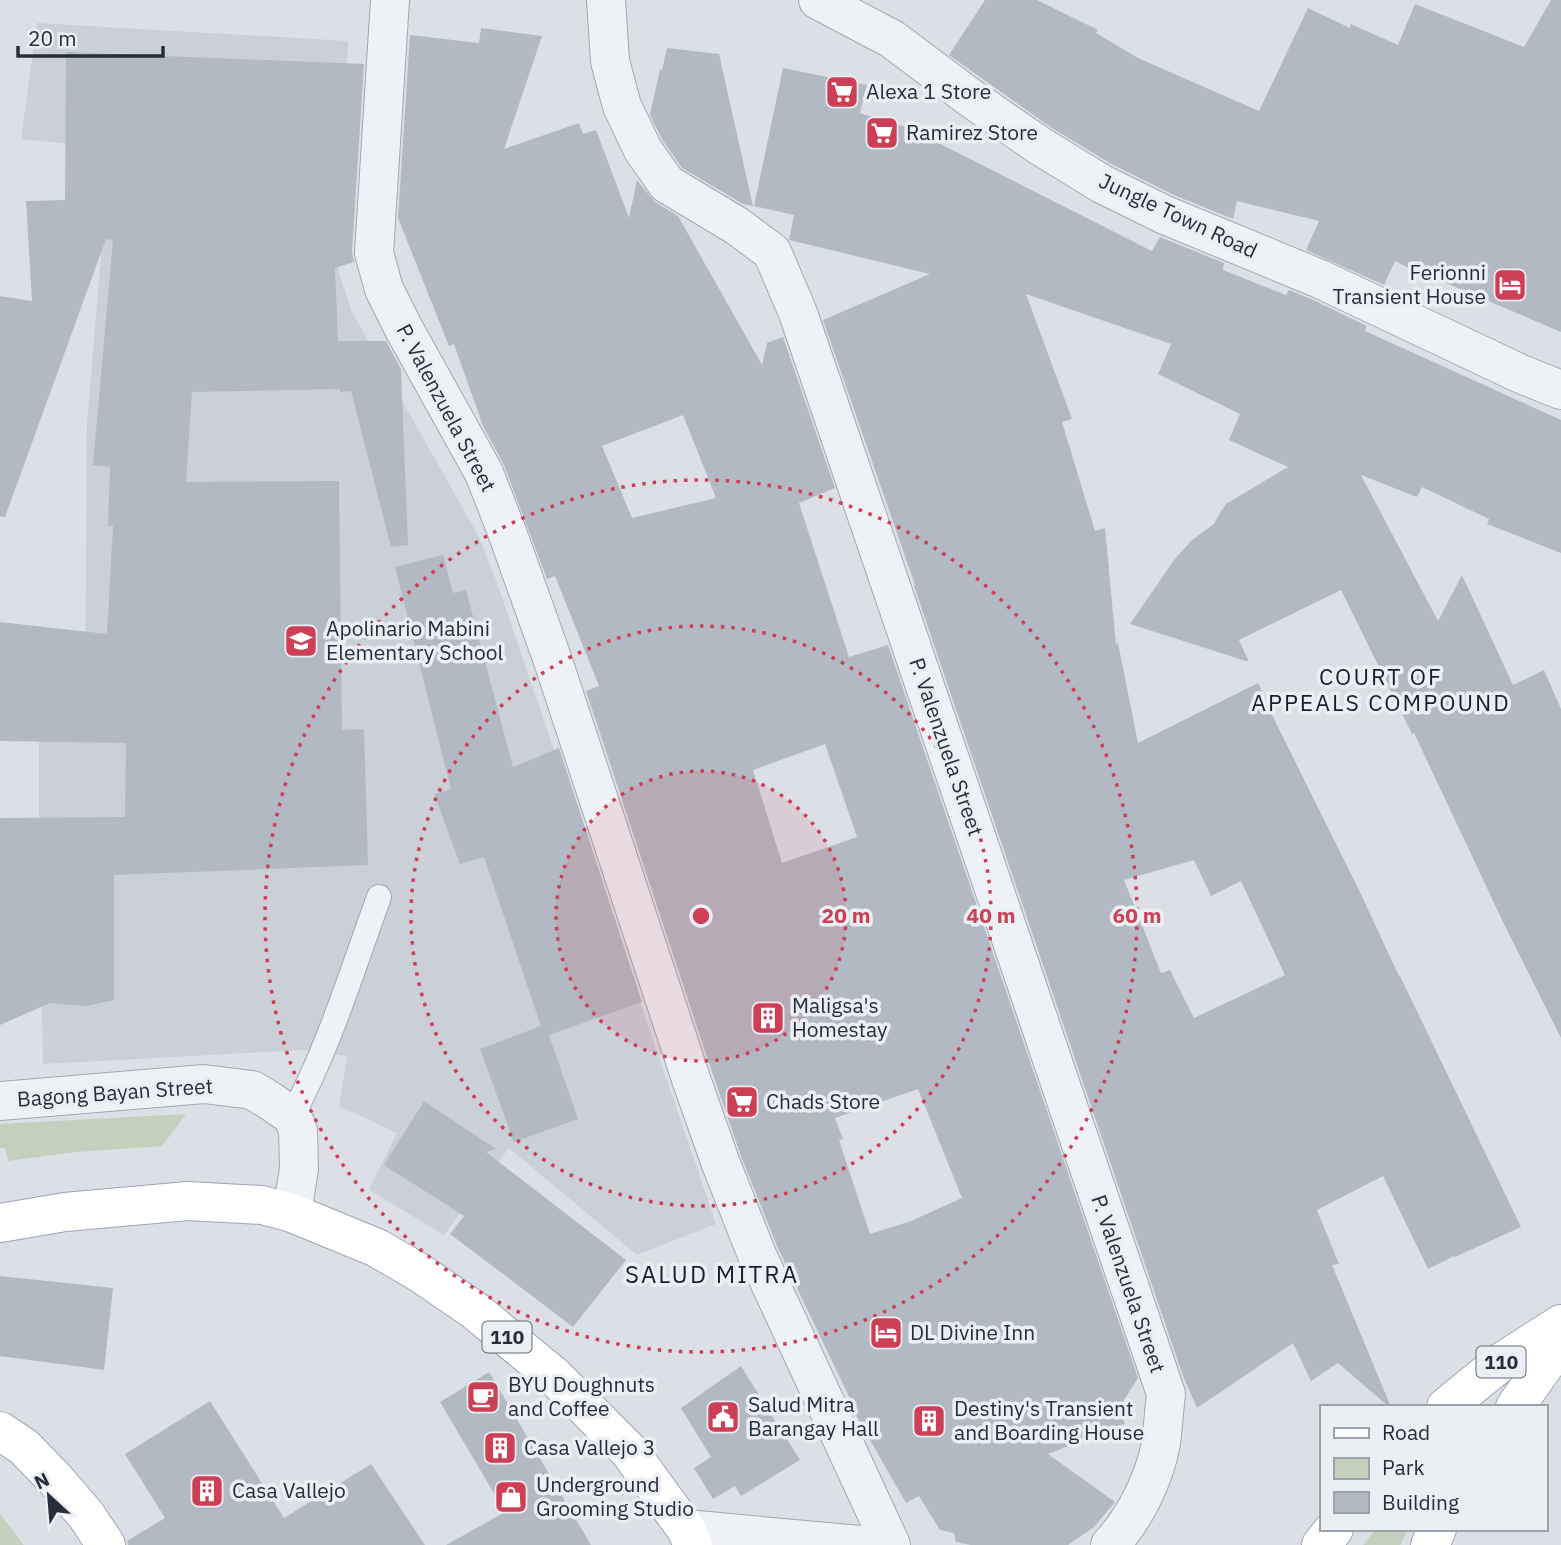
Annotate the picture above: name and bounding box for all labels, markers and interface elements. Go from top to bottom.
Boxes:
scale bar [18,14,163,58]
text: 20 m [28,24,77,52]
supermarket icon: Alexa 1 Store [823,73,861,111]
place label: Alexa 1 Store [866,77,991,105]
supermarket icon: Ramirez Store [863,114,901,152]
place label: Ramirez Store [906,118,1038,146]
street label: Jungle Town Road [1095,166,1262,264]
place label: Ferionni Transient House [1333,258,1486,310]
hotel icon: Ferionni Transient House [1491,266,1529,304]
street label: P. Valenzuela Street [391,319,503,496]
place label: Apolinario Mabini Elementary School [326,614,503,666]
school or university icon: Apolinario Mabini Elementary School [282,622,320,660]
street label: P. Valenzuela Street [903,654,991,839]
district label: COURT OF APPEALS COMPOUND [1251,661,1511,717]
text: 20 m [822,901,870,929]
text: 40 m [967,901,1015,929]
text: 60 m [1113,901,1161,929]
centre of rings [689,904,713,928]
place label: Maligsa's Homestay [792,991,888,1043]
building icon: Maligsa's Homestay [749,999,787,1037]
street label: Bagong Bayan Street [16,1071,214,1113]
supermarket icon: Chads Store [723,1083,761,1121]
place label: Chads Store [766,1087,880,1115]
street label: P. Valenzuela Street [1085,1191,1173,1376]
district label: SALUD MITRA [625,1258,799,1290]
hotel icon: DL Divine Inn [867,1314,905,1352]
place label: DL Divine Inn [910,1318,1035,1346]
road number: 110 [482,1322,532,1352]
road number: 110 [1476,1346,1526,1378]
place label: BYU Doughnuts and Coffee [508,1370,655,1422]
cafe icon: BYU Doughnuts and Coffee [464,1378,502,1416]
place label: Salud Mitra Barangay Hall [748,1390,879,1442]
place label: Destiny's Transient and Boarding House [954,1394,1144,1446]
public building icon: Salud Mitra Barangay Hall [704,1398,742,1436]
building icon: Destiny's Transient and Boarding House [910,1402,948,1440]
legend [1320,1405,1547,1531]
text: Road [1382,1418,1430,1446]
building icon: Casa Vallejo 3 [481,1429,519,1467]
place label: Casa Vallejo 3 [524,1433,655,1461]
text: Park [1382,1453,1425,1481]
north arrow [14,1461,84,1531]
text: N [30,1467,53,1495]
place label: Underground Grooming Studio [536,1470,694,1522]
building icon: Casa Vallejo [188,1472,226,1510]
place label: Casa Vallejo [232,1476,346,1504]
shop icon: Underground Grooming Studio [492,1478,530,1516]
text: Building [1382,1488,1459,1516]

